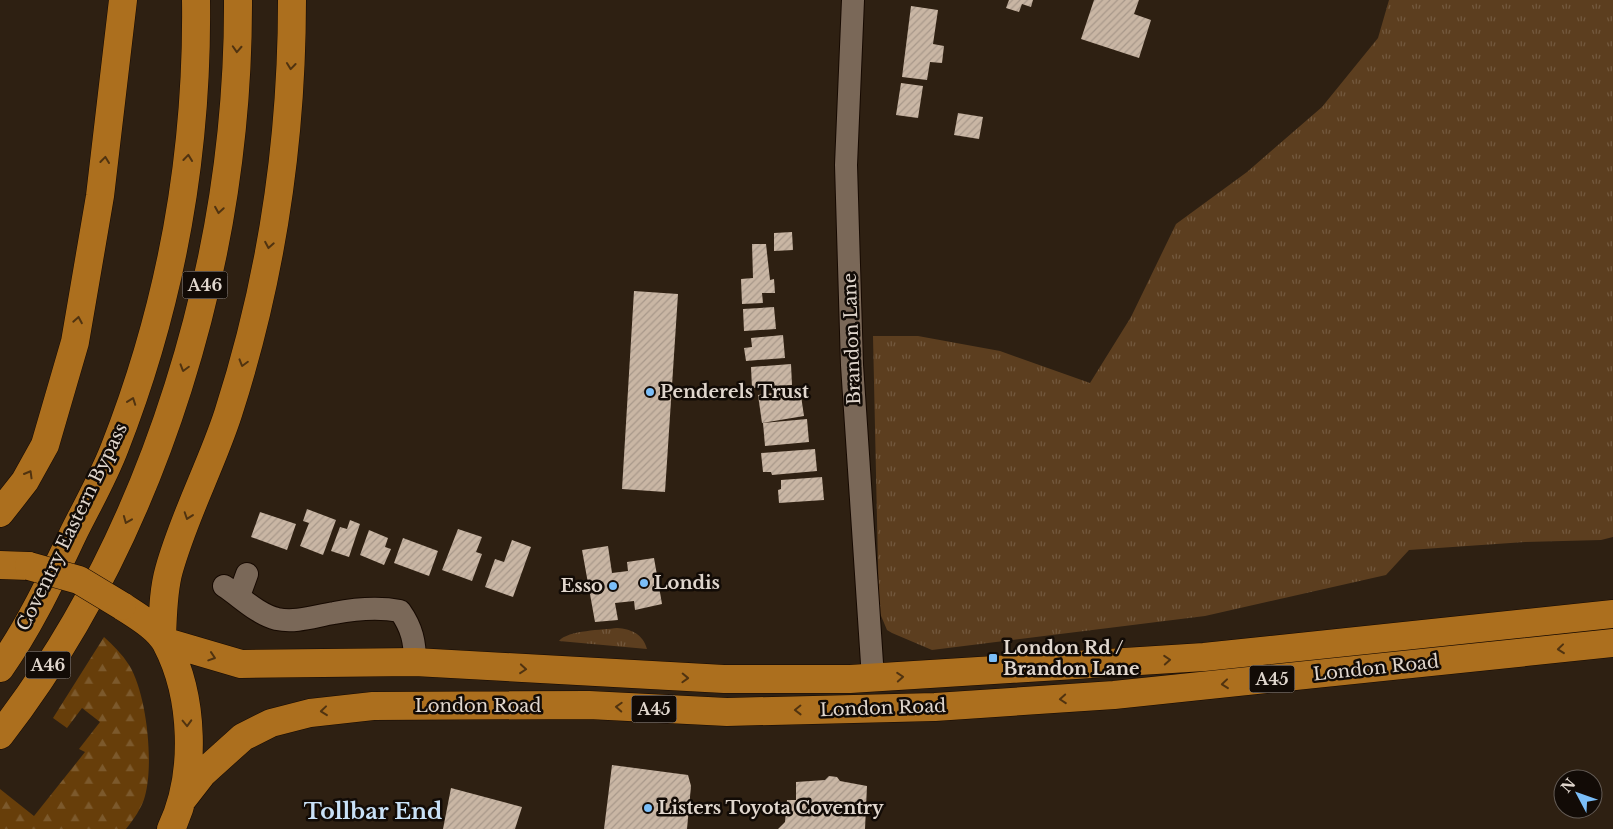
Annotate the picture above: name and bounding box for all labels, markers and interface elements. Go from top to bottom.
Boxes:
one-way arrow [231,45,242,53]
one-way arrow [286,62,297,70]
one-way arrow [182,154,193,162]
one-way arrow [99,156,110,164]
one-way arrow [215,206,225,214]
one-way arrow [265,240,275,249]
road number: A46 [182,272,228,298]
street label: Brandon Lane [839,273,865,405]
one-way arrow [73,316,83,325]
one-way arrow [238,359,248,367]
one-way arrow [179,364,189,372]
place label: Penderels Trust [660,381,809,403]
marker: Penderels Trust [644,386,656,398]
one-way arrow [126,397,136,406]
street label: Coventry Eastern Bypass [12,419,132,635]
one-way arrow [22,470,32,479]
one-way arrow [184,511,194,520]
one-way arrow [122,515,133,524]
place label: Londis [654,572,720,594]
place label: Esso [561,575,603,597]
marker: Londis [638,577,650,589]
marker: Esso [607,580,619,592]
place label: London Rd / Brandon Lane [1003,637,1140,680]
one-way arrow [1556,643,1564,654]
street label: London Road [1312,650,1440,686]
one-way arrow [207,651,216,661]
road number: A46 [26,652,70,678]
marker: London Rd / Brandon Lane [987,652,999,664]
one-way arrow [1163,654,1171,665]
one-way arrow [519,663,527,674]
road number: A45 [1250,666,1294,692]
one-way arrow [896,671,904,682]
one-way arrow [681,672,689,683]
one-way arrow [1221,678,1229,689]
one-way arrow [1059,693,1067,704]
street label: London Road [415,695,541,717]
street label: London Road [819,695,947,721]
road number: A45 [632,696,676,722]
one-way arrow [614,701,622,712]
one-way arrow [320,705,328,716]
one-way arrow [794,705,802,715]
one-way arrow [181,719,192,727]
north arrow [1553,769,1603,819]
text: N [1557,775,1579,796]
place label: Listers Toyota Coventry [658,797,884,819]
district label: Tollbar End [304,798,442,825]
marker: Listers Toyota Coventry [642,802,654,814]

